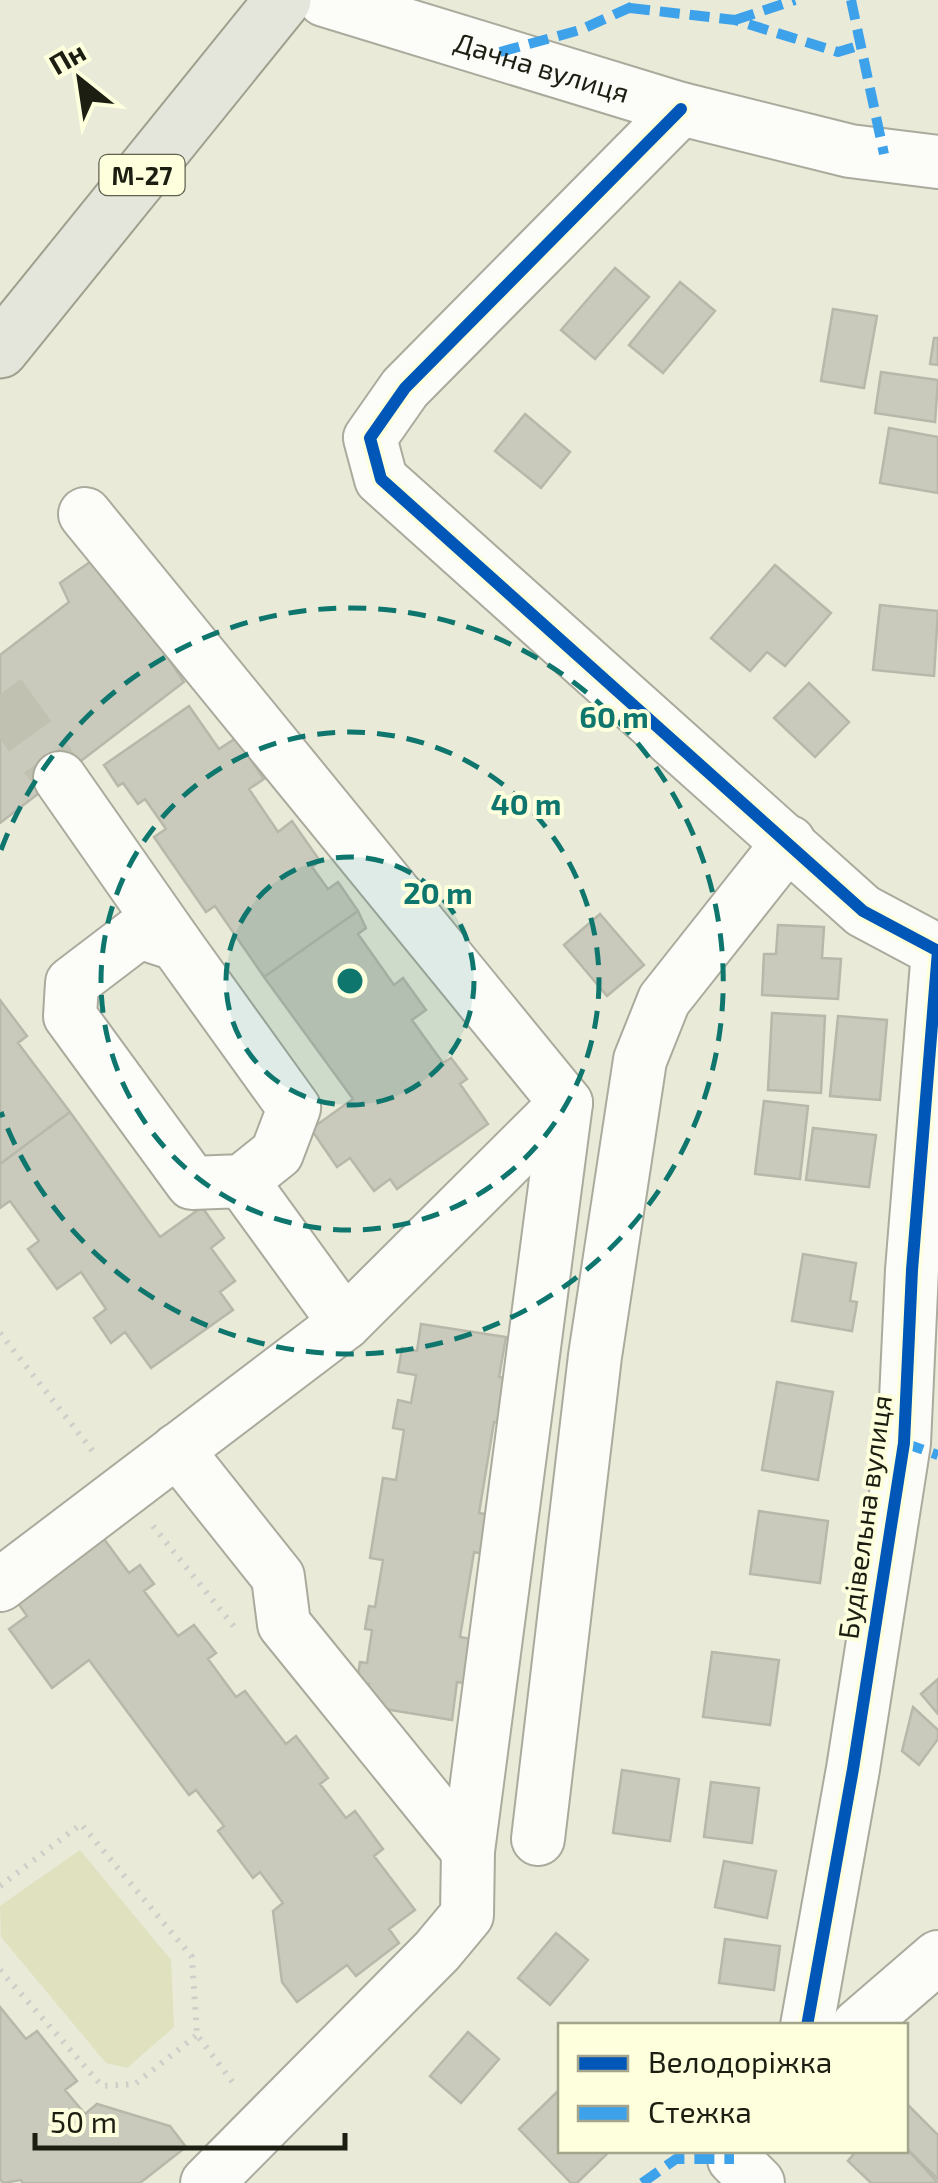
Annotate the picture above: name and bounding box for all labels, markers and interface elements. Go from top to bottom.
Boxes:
street label: Дачна вулиця [450,24,634,109]
north arrow [30,30,130,130]
text: Пн [43,34,91,81]
road number: М-27 [100,155,184,195]
text: 60 m [579,698,649,734]
text: 40 m [491,785,561,821]
text: 20 m [403,874,473,910]
centre of rings [332,963,368,999]
street label: Будівельна вулиця [830,1393,898,1641]
legend [558,2023,908,2153]
text: Велодоріжка [648,2043,832,2079]
scale bar [35,2088,345,2150]
text: Стежка [648,2093,752,2129]
text: 50 m [50,2103,117,2139]

